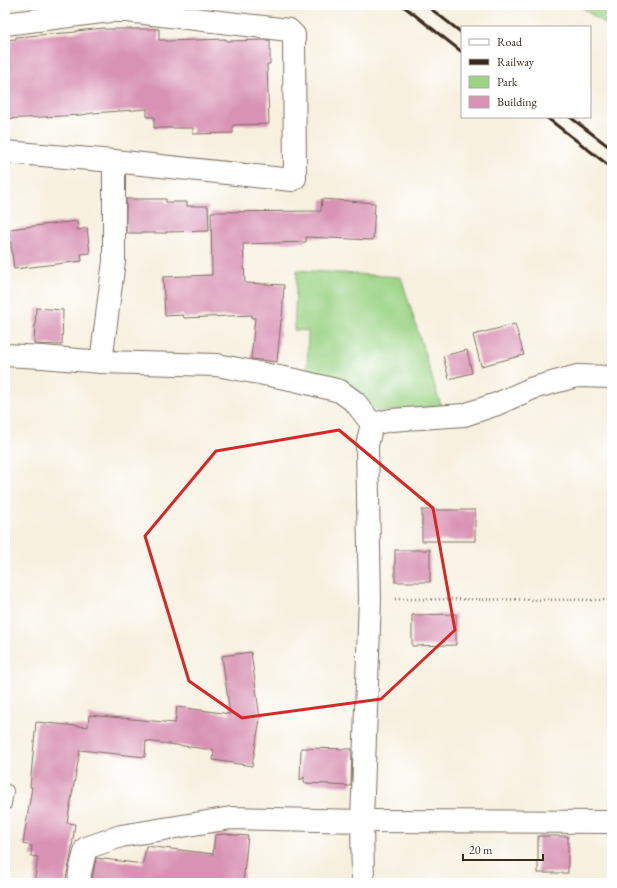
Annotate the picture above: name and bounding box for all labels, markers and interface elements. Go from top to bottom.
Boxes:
legend [461,26,591,118]
text: Road [497,34,523,50]
text: Railway [497,54,535,70]
text: Park [497,74,518,90]
text: Building [497,94,538,110]
scale bar [463,836,543,862]
text: 20 m [469,842,493,858]

